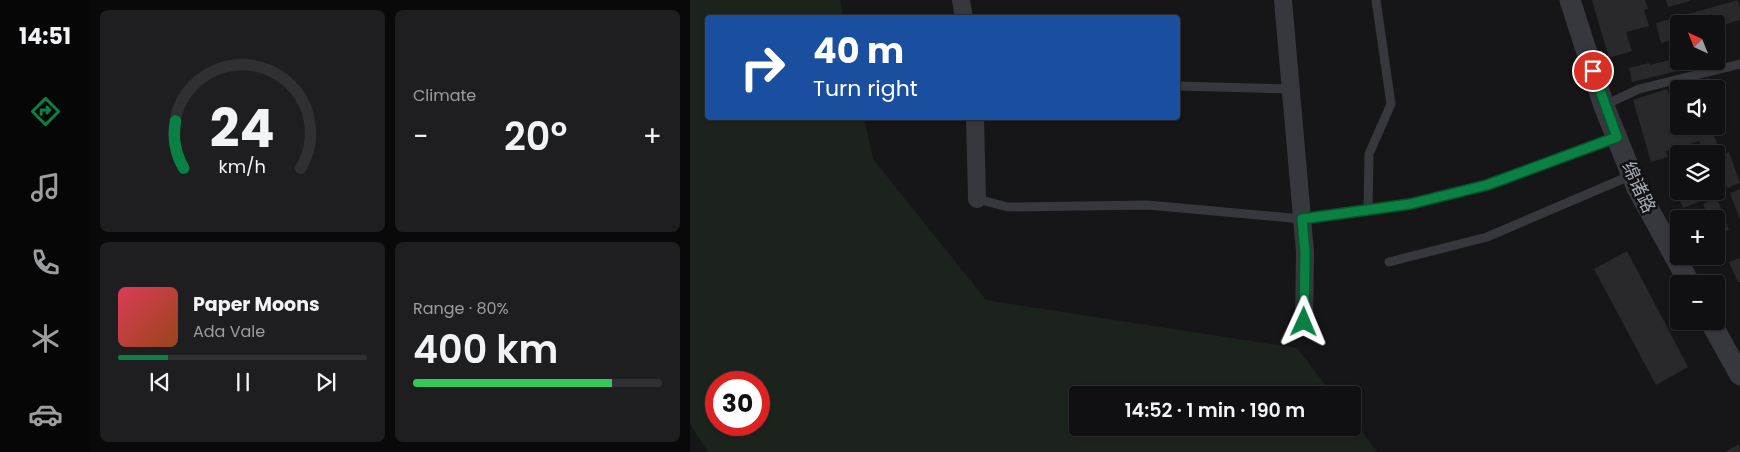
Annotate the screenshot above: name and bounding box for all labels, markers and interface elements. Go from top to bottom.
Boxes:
north arrow [1670,15,1725,70]
map controls [1670,15,1725,330]
text: 14:51 [19,21,71,52]
text: 40 m [813,26,904,75]
icon: right [730,35,795,100]
pin [1572,50,1614,92]
icon: arrive [1579,57,1607,85]
text: Turn right [813,73,918,104]
button: sound [1670,80,1725,135]
text: Climate [413,84,476,107]
text: 24 [210,92,275,165]
icon: directions [28,94,63,129]
text: 20° [504,110,567,163]
text: − [413,117,428,156]
text: + [643,117,662,156]
button: layers [1670,145,1725,200]
text: km/h [219,154,266,179]
street label: 绵诸路 [1616,157,1662,217]
icon: music [28,170,63,205]
button: + [1670,210,1725,265]
icon: phone [28,245,63,280]
button: − [1670,275,1725,330]
text: Paper Moons [193,291,320,318]
position arrow [1277,295,1329,347]
text: Range · 80% [413,297,509,320]
text: Ada Vale [193,320,265,343]
icon: climate [28,321,63,356]
text: 400 km [413,323,558,376]
icon: previous [146,368,174,396]
icon: pause [229,368,257,396]
icon: next [312,368,340,396]
speed limit sign: 30 [705,371,770,436]
icon: car [28,397,63,432]
text: 14:52 · 1 min · 190 m [1125,397,1305,424]

